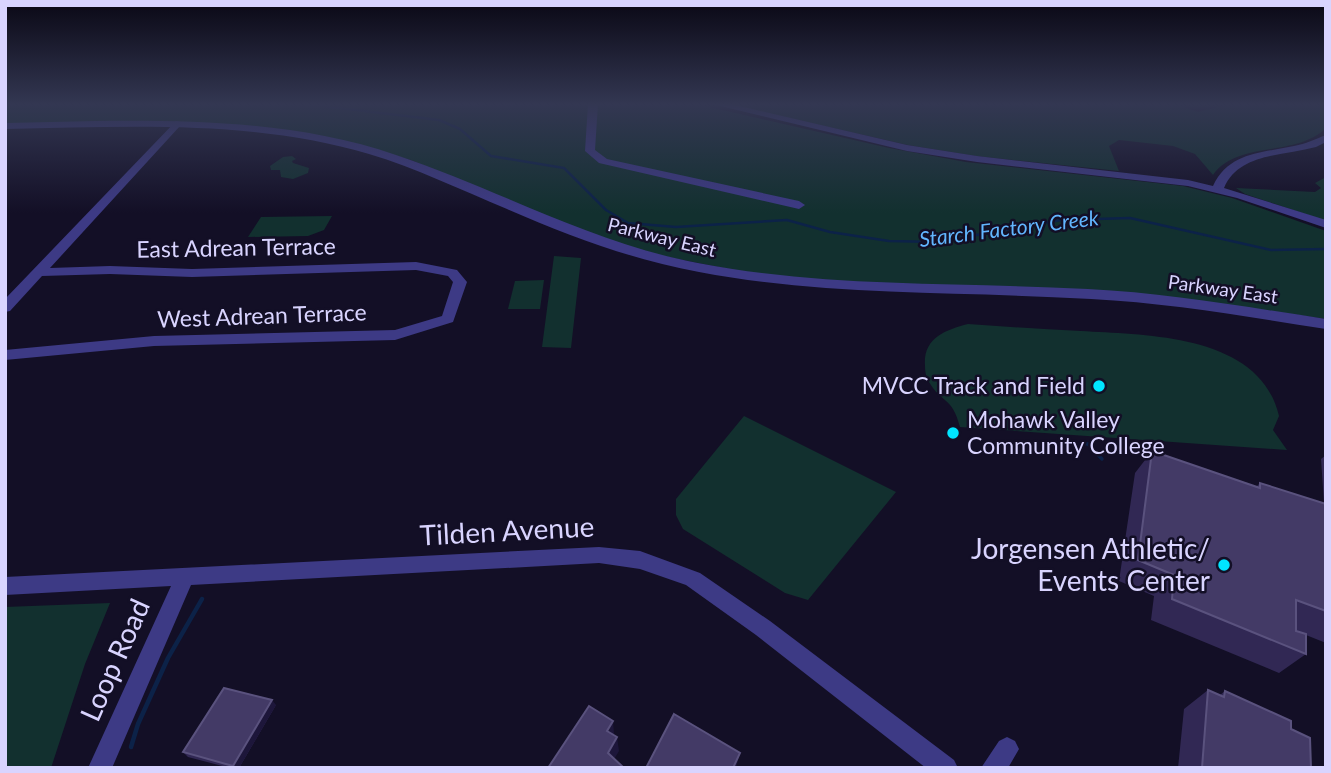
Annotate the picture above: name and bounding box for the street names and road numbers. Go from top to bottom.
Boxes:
street label: Parkway East [606,212,719,261]
street label: East Adrean Terrace [136,231,336,263]
street label: Parkway East [1167,269,1280,308]
street label: West Adrean Terrace [157,297,367,333]
street label: Tilden Avenue [419,508,595,552]
street label: Loop Road [72,593,156,726]

